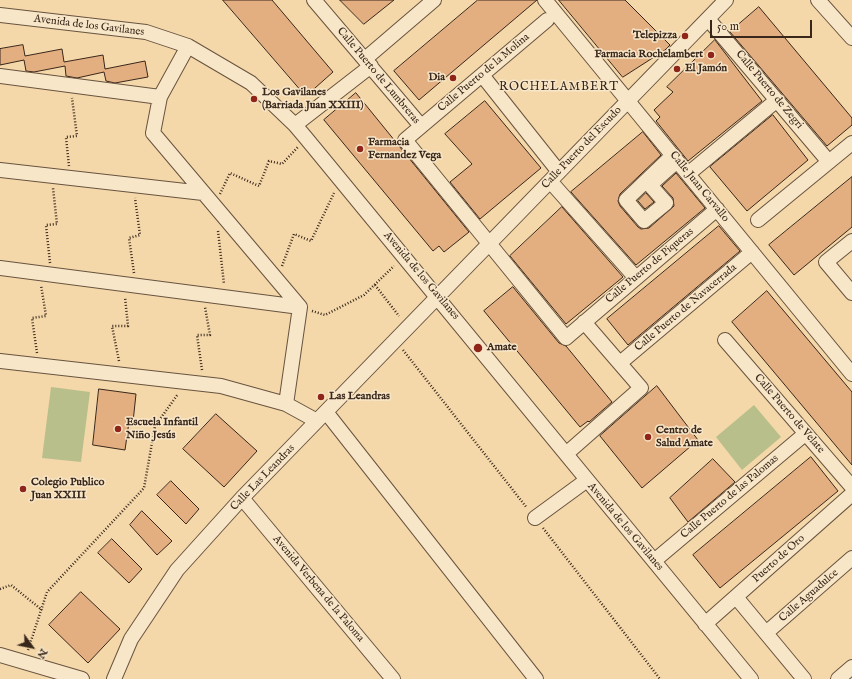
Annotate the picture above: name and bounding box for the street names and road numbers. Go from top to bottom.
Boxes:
street label: Avenida de los Gavilanes [33,13,145,39]
street label: Calle Puerto de Lumbreras [334,25,422,127]
street label: Calle Puerto de la Molina [436,31,532,115]
street label: Calle Puerto de Zegri [732,48,806,132]
street label: Calle Puerto del Escudo [539,104,625,192]
street label: Calle Juan Carvallo [666,149,732,225]
street label: Calle Puerto de Piqueras [603,225,697,307]
street label: Avenida de los Gavilanes [380,229,462,323]
street label: Calle Puerto de Navacerrada [632,261,740,355]
street label: Calle Puerto de Velate [751,372,827,456]
street label: Calle Las Leandras [228,442,298,514]
street label: Calle Puerto de las Palomas [678,452,782,542]
street label: Avenida de los Gavilanes [584,480,666,574]
street label: Puerto de Oro [750,532,808,586]
street label: Avenida Verbena de la Paloma [270,533,366,645]
street label: Calle Aguadulce [777,567,841,625]

